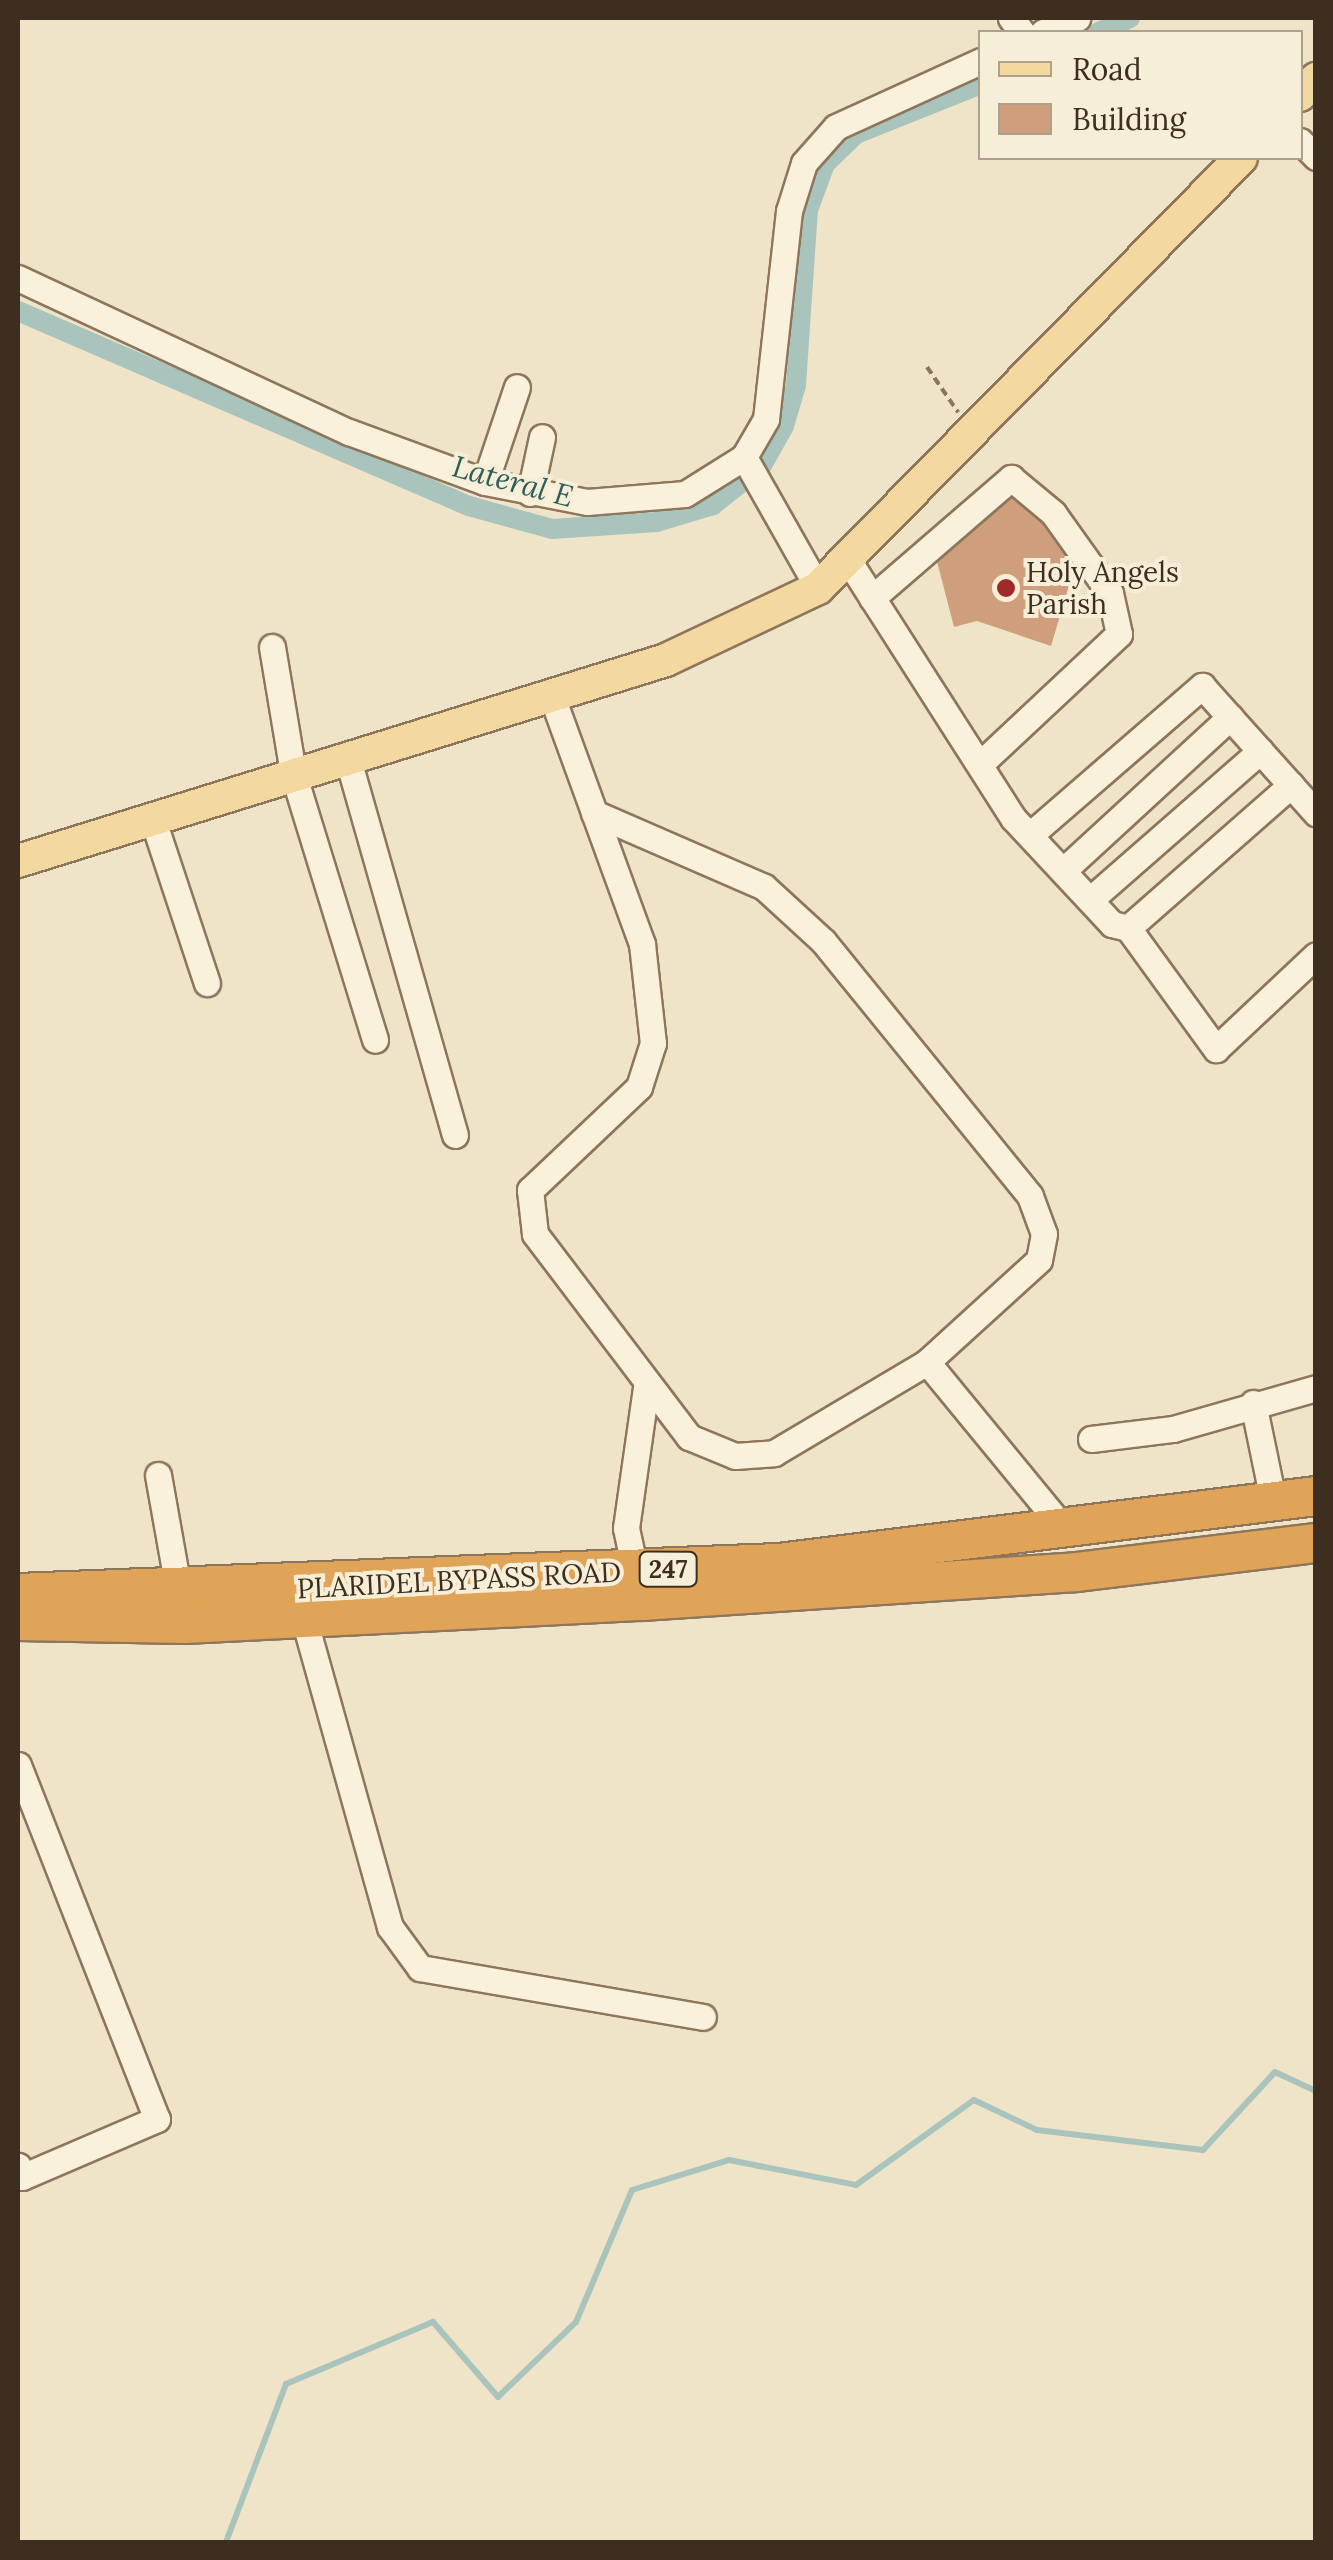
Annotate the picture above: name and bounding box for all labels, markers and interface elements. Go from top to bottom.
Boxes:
legend [978,30,1303,160]
text: Road [1072,50,1142,88]
text: Building [1072,100,1186,138]
water label: Lateral E [449,448,577,514]
place label: Holy Angels Parish [1026,555,1179,621]
marker: Holy Angels Parish [995,577,1017,599]
road number: 247 [638,1549,698,1589]
street label: PLARIDEL BYPASS ROAD [296,1555,622,1605]

